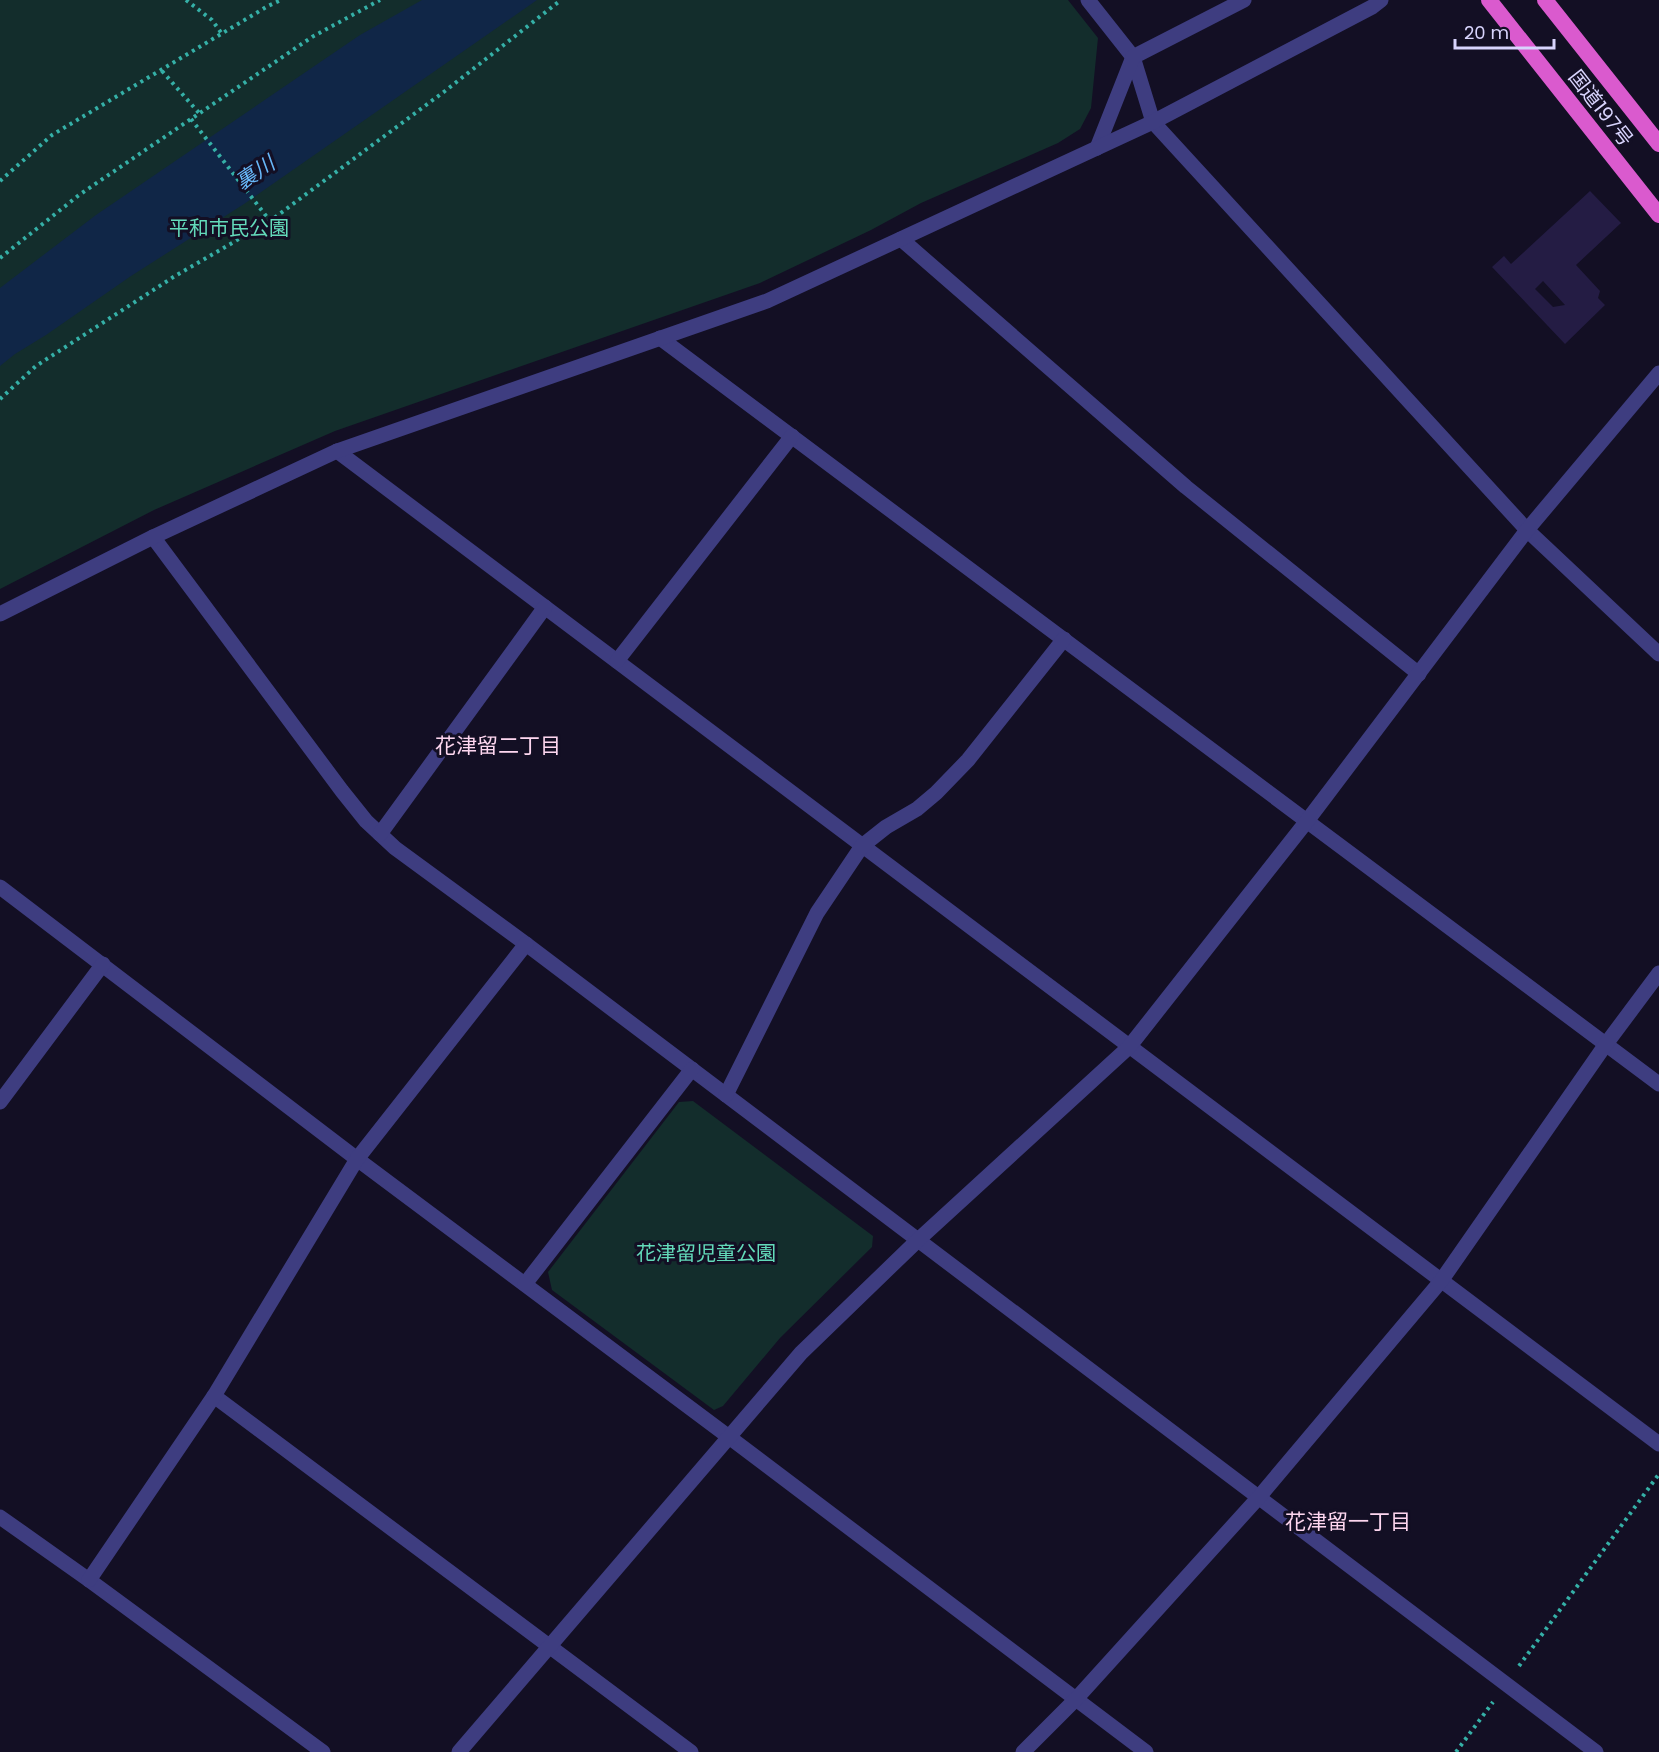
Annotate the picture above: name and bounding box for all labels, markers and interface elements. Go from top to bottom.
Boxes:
scale bar [1455,12,1554,50]
text: 20 m [1464,20,1509,45]
street label: 国道197号 [1562,64,1640,152]
water label: 裏川 [229,148,282,196]
park label: 平和市民公園 [169,214,289,242]
district label: 花津留二丁目 [435,731,561,760]
park label: 花津留児童公園 [636,1239,776,1267]
district label: 花津留一丁目 [1285,1507,1411,1536]

